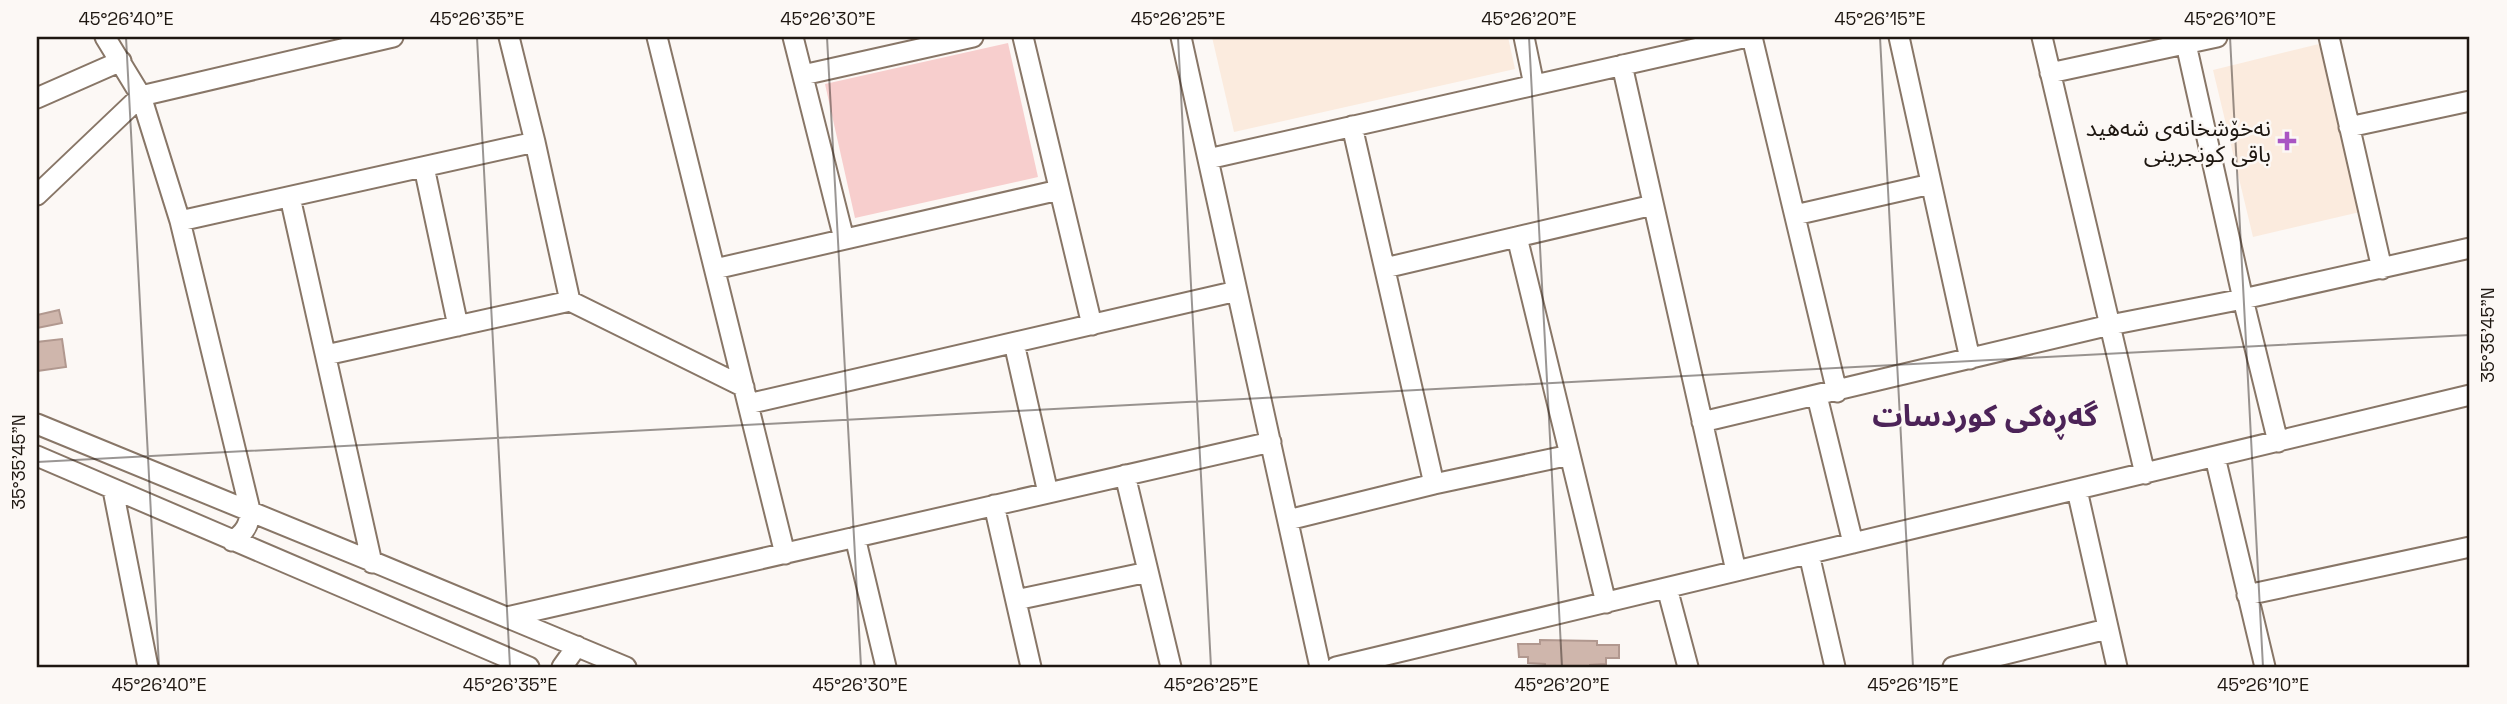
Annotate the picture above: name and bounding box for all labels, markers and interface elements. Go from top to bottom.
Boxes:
text: 45°26'40"E [78,7,174,30]
text: 45°26'35"E [430,7,524,30]
text: 45°26'30"E [780,7,876,30]
text: 45°26'25"E [1131,7,1225,30]
text: 45°26'20"E [1481,7,1577,30]
text: 45°26'15"E [1834,7,1926,30]
text: 45°26'10"E [2184,7,2276,30]
place label: نەخۆشخانەی شەهید باقی کونجرینی [2086,113,2271,169]
marker: نەخۆشخانەی شەهید باقی کونجرینی [2277,131,2297,151]
text: 35°35'45"N [2476,287,2499,383]
district label: گەڕەکی کوردسات [1872,396,2098,440]
text: 35°35'45"N [7,414,30,510]
text: 45°26'40"E [111,673,207,696]
text: 45°26'35"E [463,673,557,696]
text: 45°26'30"E [812,673,908,696]
text: 45°26'25"E [1164,673,1258,696]
text: 45°26'20"E [1514,673,1610,696]
text: 45°26'15"E [1867,673,1959,696]
text: 45°26'10"E [2217,673,2309,696]

